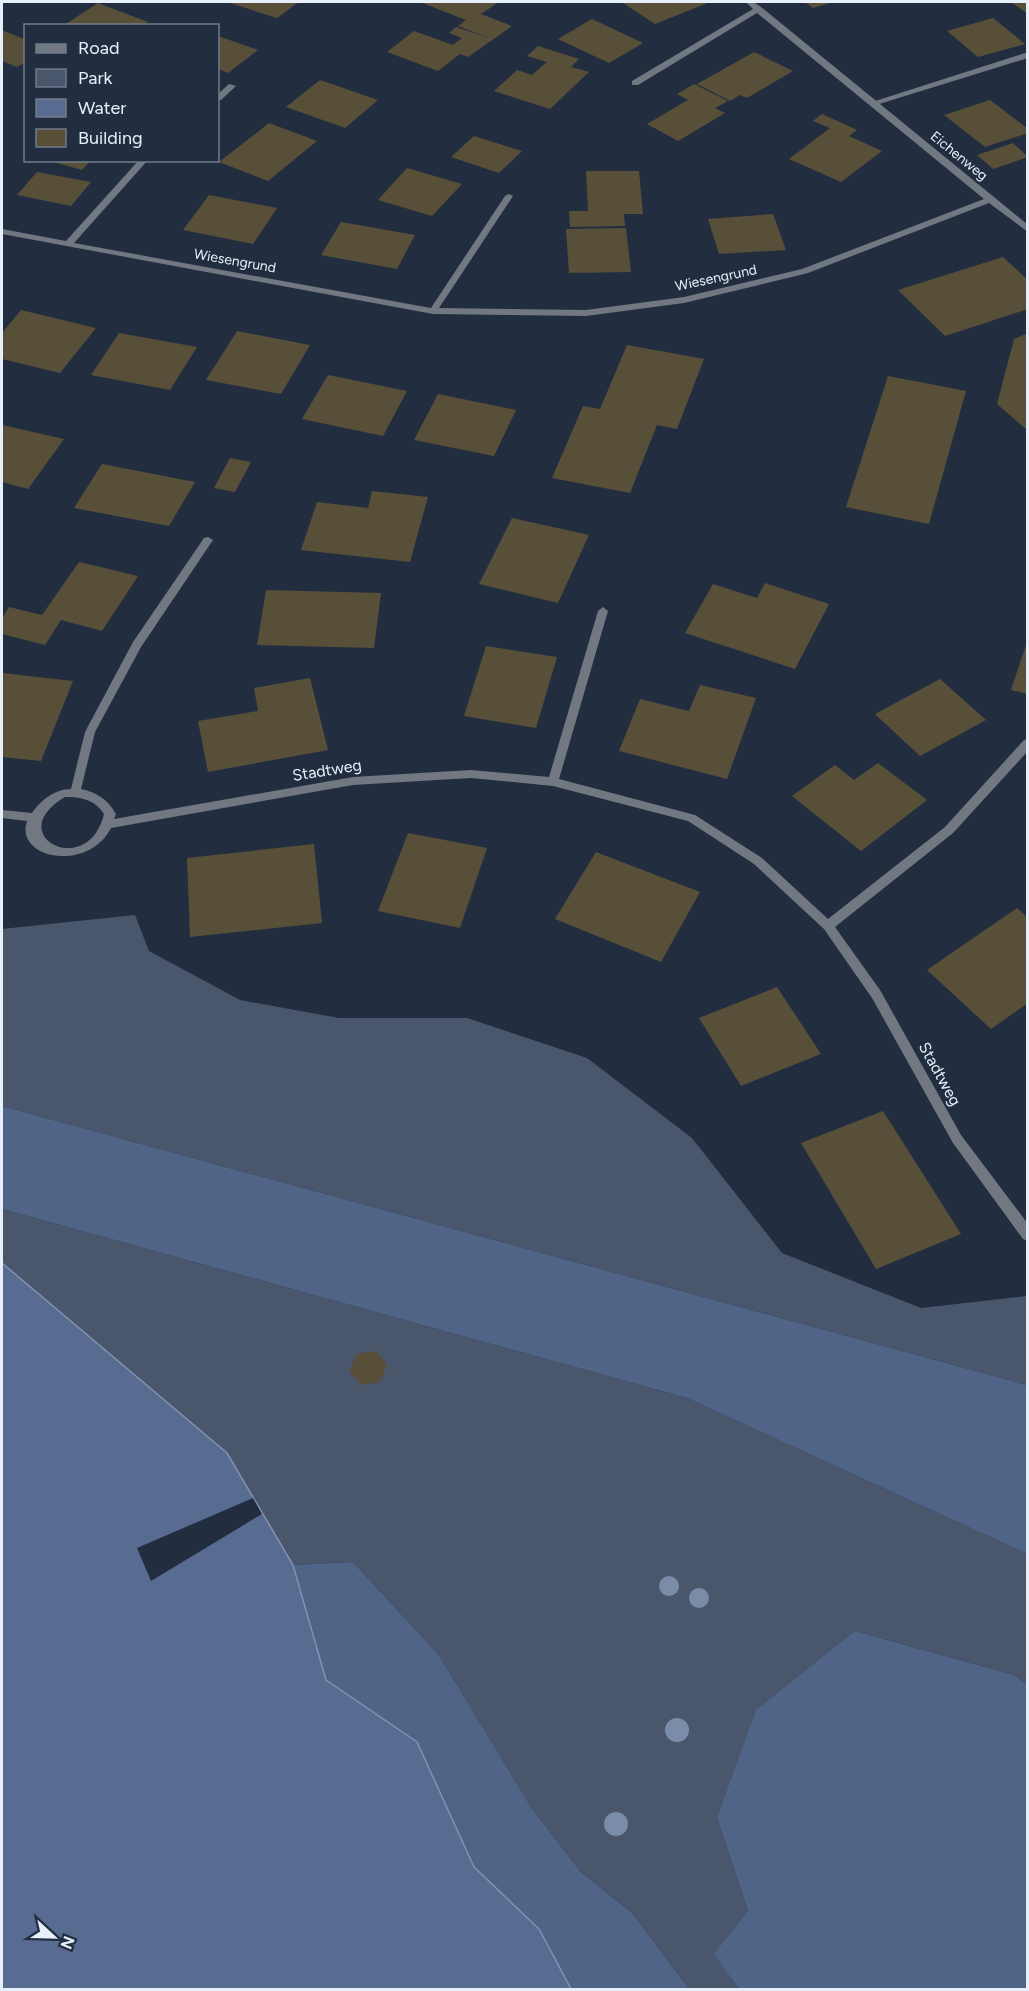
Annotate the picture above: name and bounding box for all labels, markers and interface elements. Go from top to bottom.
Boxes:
legend [24,24,219,162]
text: Road [78,37,119,59]
text: Park [78,67,113,89]
text: Water [78,97,126,119]
text: Building [78,127,143,149]
street label: Eichenweg [927,128,991,184]
street label: Wiesengrund [193,245,277,277]
street label: Wiesengrund [674,261,758,295]
street label: Stadtweg [291,755,363,785]
street label: Stadtweg [915,1039,965,1109]
north arrow [24,1907,84,1967]
text: N [56,1933,79,1952]

